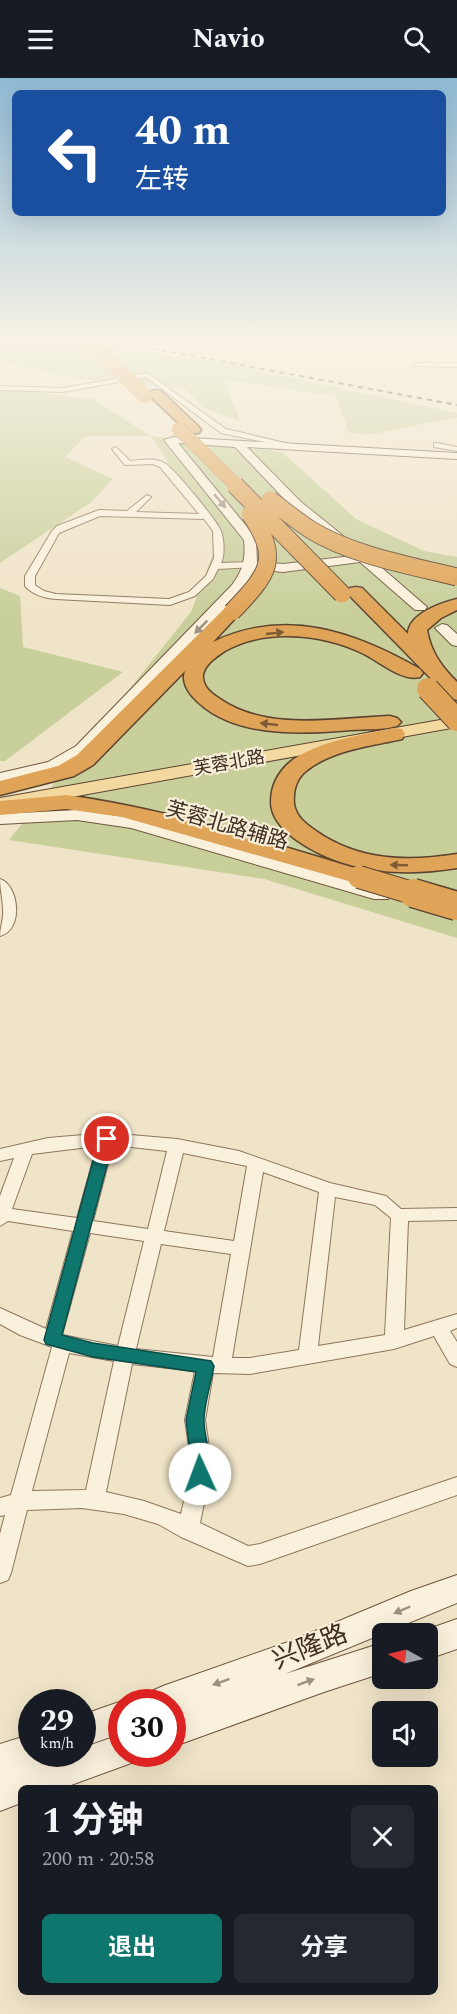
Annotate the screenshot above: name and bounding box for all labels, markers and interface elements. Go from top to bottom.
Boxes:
text: Navio [192,18,265,60]
icon: menu [24,23,57,56]
icon: search [400,23,433,56]
text: 40 m [135,100,230,163]
icon: left [36,114,114,192]
text: 左转 [135,159,189,201]
one-way arrow [213,493,226,509]
one-way arrow [194,619,208,633]
one-way arrow [266,628,285,638]
one-way arrow [259,719,278,729]
street label: 芙蓉北路 [191,743,267,783]
street label: 芙蓉北路辅路 [162,793,292,859]
one-way arrow [389,860,408,869]
pin [81,1113,132,1164]
icon: arrive [90,1122,123,1155]
position arrow [168,1442,232,1506]
one-way arrow [393,1605,411,1615]
street label: 兴隆路 [266,1614,354,1680]
north arrow [372,1623,438,1689]
map controls [372,1623,438,1767]
one-way arrow [212,1677,230,1687]
one-way arrow [297,1677,315,1686]
speed limit sign: 30 [108,1689,186,1767]
text: 29 [40,1698,74,1744]
button: sound [372,1701,438,1767]
text: km/h [40,1732,74,1755]
text: 1 分钟 [42,1794,143,1849]
button: close [351,1805,414,1868]
text: 200 m · 20:58 [42,1844,154,1874]
button: 退出 [42,1914,222,1983]
button: 分享 [234,1914,414,1983]

